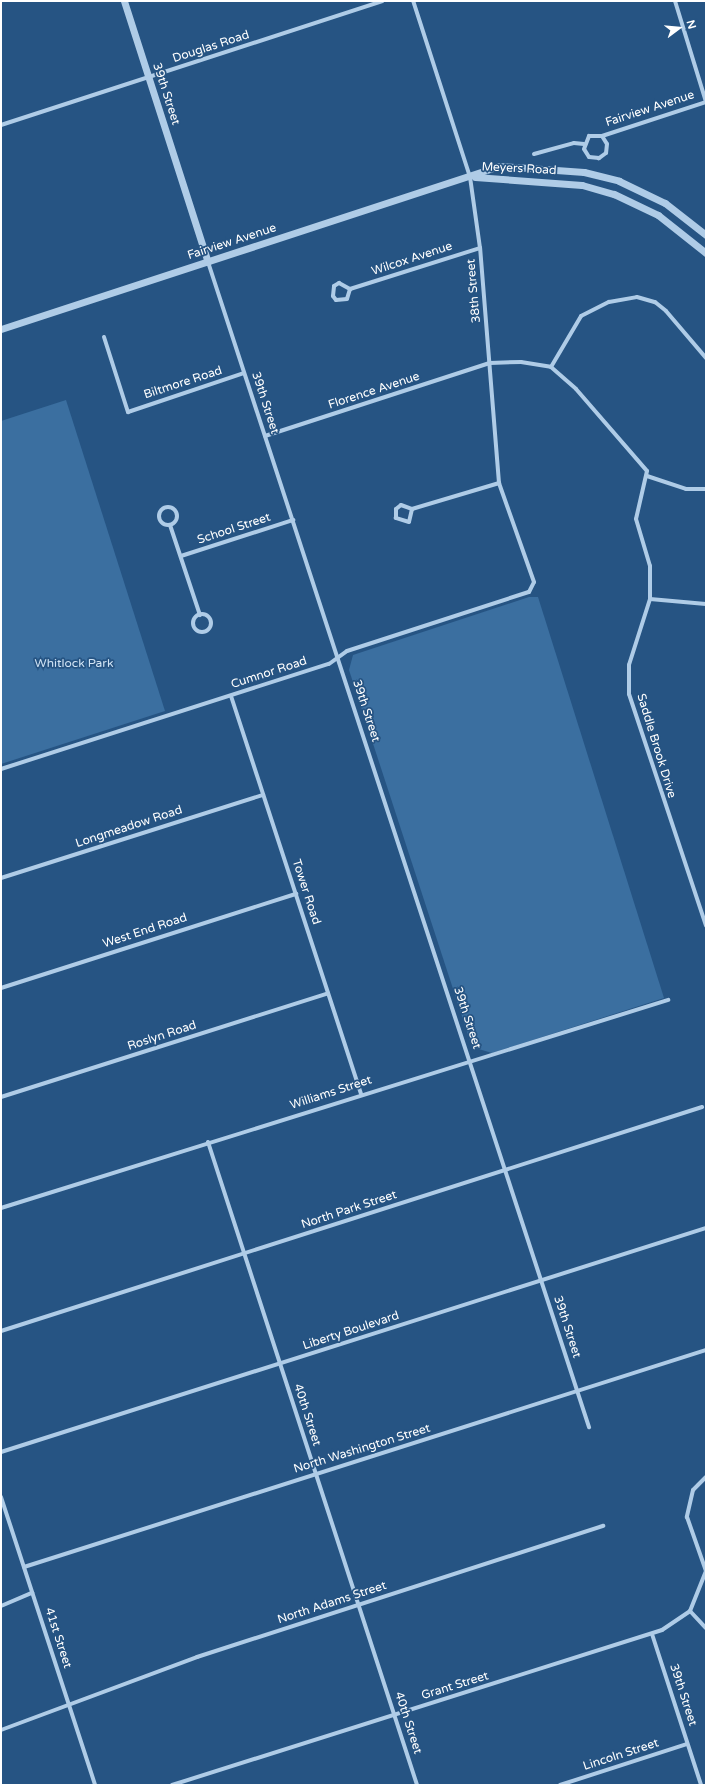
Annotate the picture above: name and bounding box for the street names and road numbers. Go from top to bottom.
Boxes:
street label: Douglas Road [171,28,251,66]
street label: 39th Street [149,61,183,127]
street label: Fairview Avenue [604,88,696,130]
street label: Meyers Road [481,160,557,178]
street label: Fairview Avenue [186,221,278,263]
street label: Wilcox Avenue [370,239,454,279]
street label: 38th Street [464,258,484,324]
street label: Biltmore Road [142,364,224,402]
street label: Florence Avenue [326,369,422,413]
street label: 39th Street [248,370,282,436]
street label: School Street [196,510,272,548]
street label: Cumnor Road [229,654,309,692]
street label: 39th Street [349,678,383,744]
street label: Saddle Brook Drive [633,692,679,800]
street label: Longmeadow Road [74,803,184,851]
street label: Tower Road [289,858,323,926]
street label: West End Road [101,911,189,951]
street label: 39th Street [450,985,484,1051]
street label: Roslyn Road [126,1018,198,1054]
street label: Williams Street [288,1073,374,1113]
street label: North Park Street [299,1188,399,1232]
street label: 39th Street [550,1294,584,1360]
street label: Liberty Boulevard [301,1309,401,1353]
street label: 40th Street [290,1382,324,1448]
street label: North Washington Street [292,1421,432,1477]
street label: North Adams Street [276,1579,388,1627]
street label: 41st Street [41,1606,75,1670]
street label: 39th Street [666,1662,700,1728]
street label: Grant Street [420,1669,490,1703]
street label: 40th Street [391,1690,425,1756]
street label: Lincoln Street [581,1736,661,1774]

